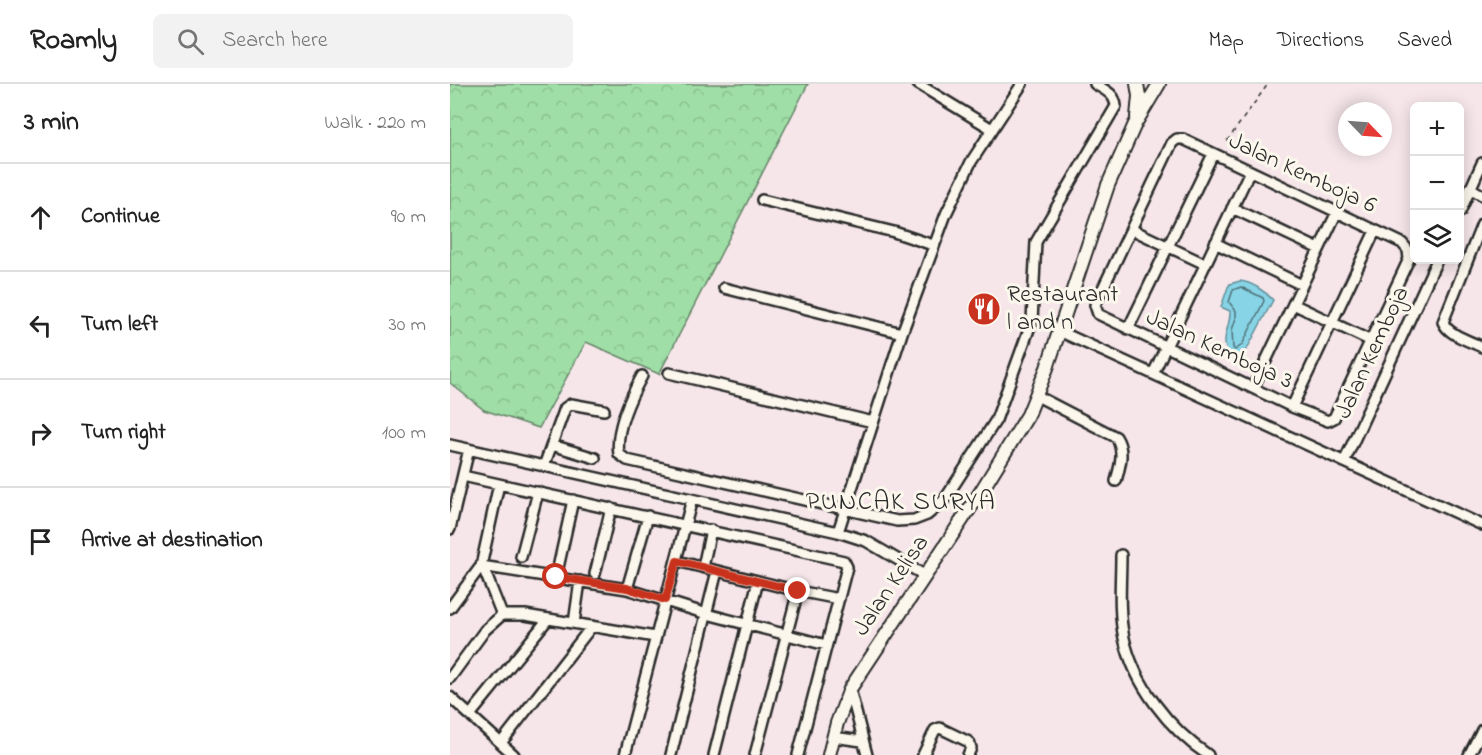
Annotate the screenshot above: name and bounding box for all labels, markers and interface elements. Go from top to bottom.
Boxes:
search box [153,14,573,68]
text: Roamly [30,21,117,62]
icon: search [174,25,207,58]
text: Search here [222,25,328,57]
text: Map [1208,26,1244,56]
text: Directions [1277,26,1364,56]
text: Saved [1397,26,1452,56]
north arrow [1338,102,1392,156]
map controls [1410,102,1464,264]
button: + [1410,102,1464,156]
text: 3 min [24,104,79,142]
text: Walk · 220 m [324,109,426,138]
street label: Jalan Kemboja 6 [1222,124,1382,224]
button: − [1410,156,1464,210]
icon: ahead [24,201,57,234]
text: Continue [81,201,160,233]
text: 90 m [391,203,426,232]
button: layers [1410,210,1464,264]
place label: Restaurant l and n [1007,278,1118,341]
street label: Jalan Kemboja [1327,281,1419,425]
restaurant icon: Restaurant l and n [966,291,1002,327]
street label: Jalan Kemboja 3 [1140,301,1298,399]
icon: left [24,309,57,342]
text: Turn left [81,309,158,341]
text: 30 m [389,311,426,340]
icon: right [24,417,57,450]
text: Turn right [81,417,166,449]
text: 100 m [382,419,426,448]
district label: PUNCAK SURYA [806,484,996,522]
icon: arrive [24,525,57,558]
text: Arrive at destination [81,525,263,557]
street label: Jalan Kelisa [845,528,939,644]
route start [542,563,568,589]
route end [784,577,810,603]

